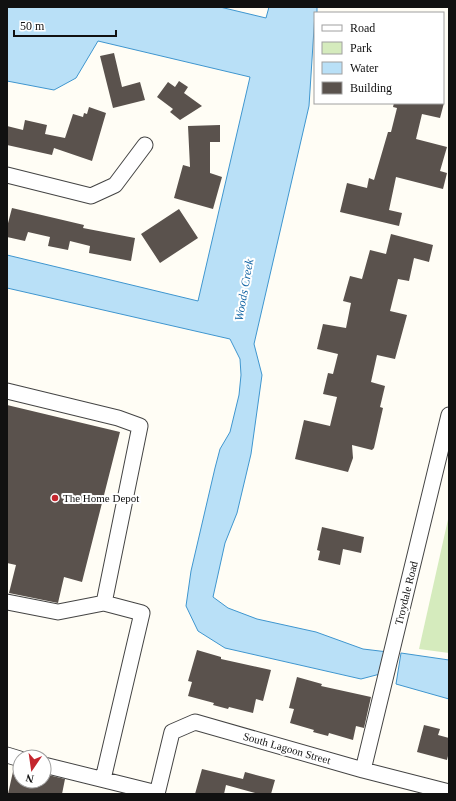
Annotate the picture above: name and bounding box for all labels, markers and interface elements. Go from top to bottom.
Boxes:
scale bar [14,12,116,38]
legend [314,12,444,104]
text: 50 m [20,19,45,33]
text: Road [350,21,375,35]
text: Park [350,41,372,55]
text: Water [350,61,378,75]
text: Building [350,81,392,95]
water label: Woods Creek [232,257,256,322]
place label: The Home Depot [63,492,139,504]
marker: The Home Depot [50,493,60,503]
street label: Troydale Road [392,559,420,626]
street label: South Lagoon Street [242,730,332,766]
north arrow [12,749,52,789]
text: N [24,772,35,785]

